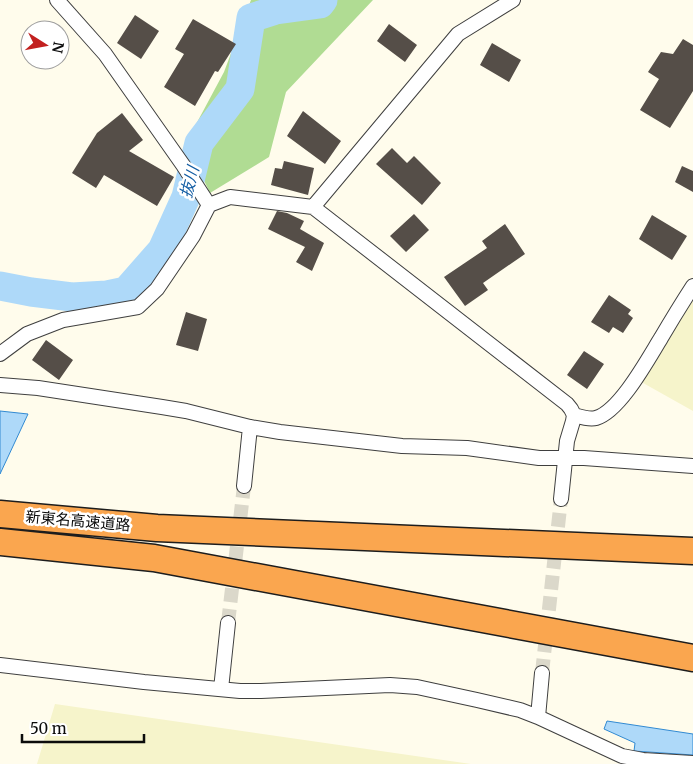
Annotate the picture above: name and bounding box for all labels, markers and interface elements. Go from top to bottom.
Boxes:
north arrow [20,20,70,70]
text: N [48,40,68,55]
water label: 抜川 [175,162,203,200]
street label: 新東名高速道路 [25,506,131,535]
scale bar [22,712,145,744]
text: 50 m [30,719,67,738]

